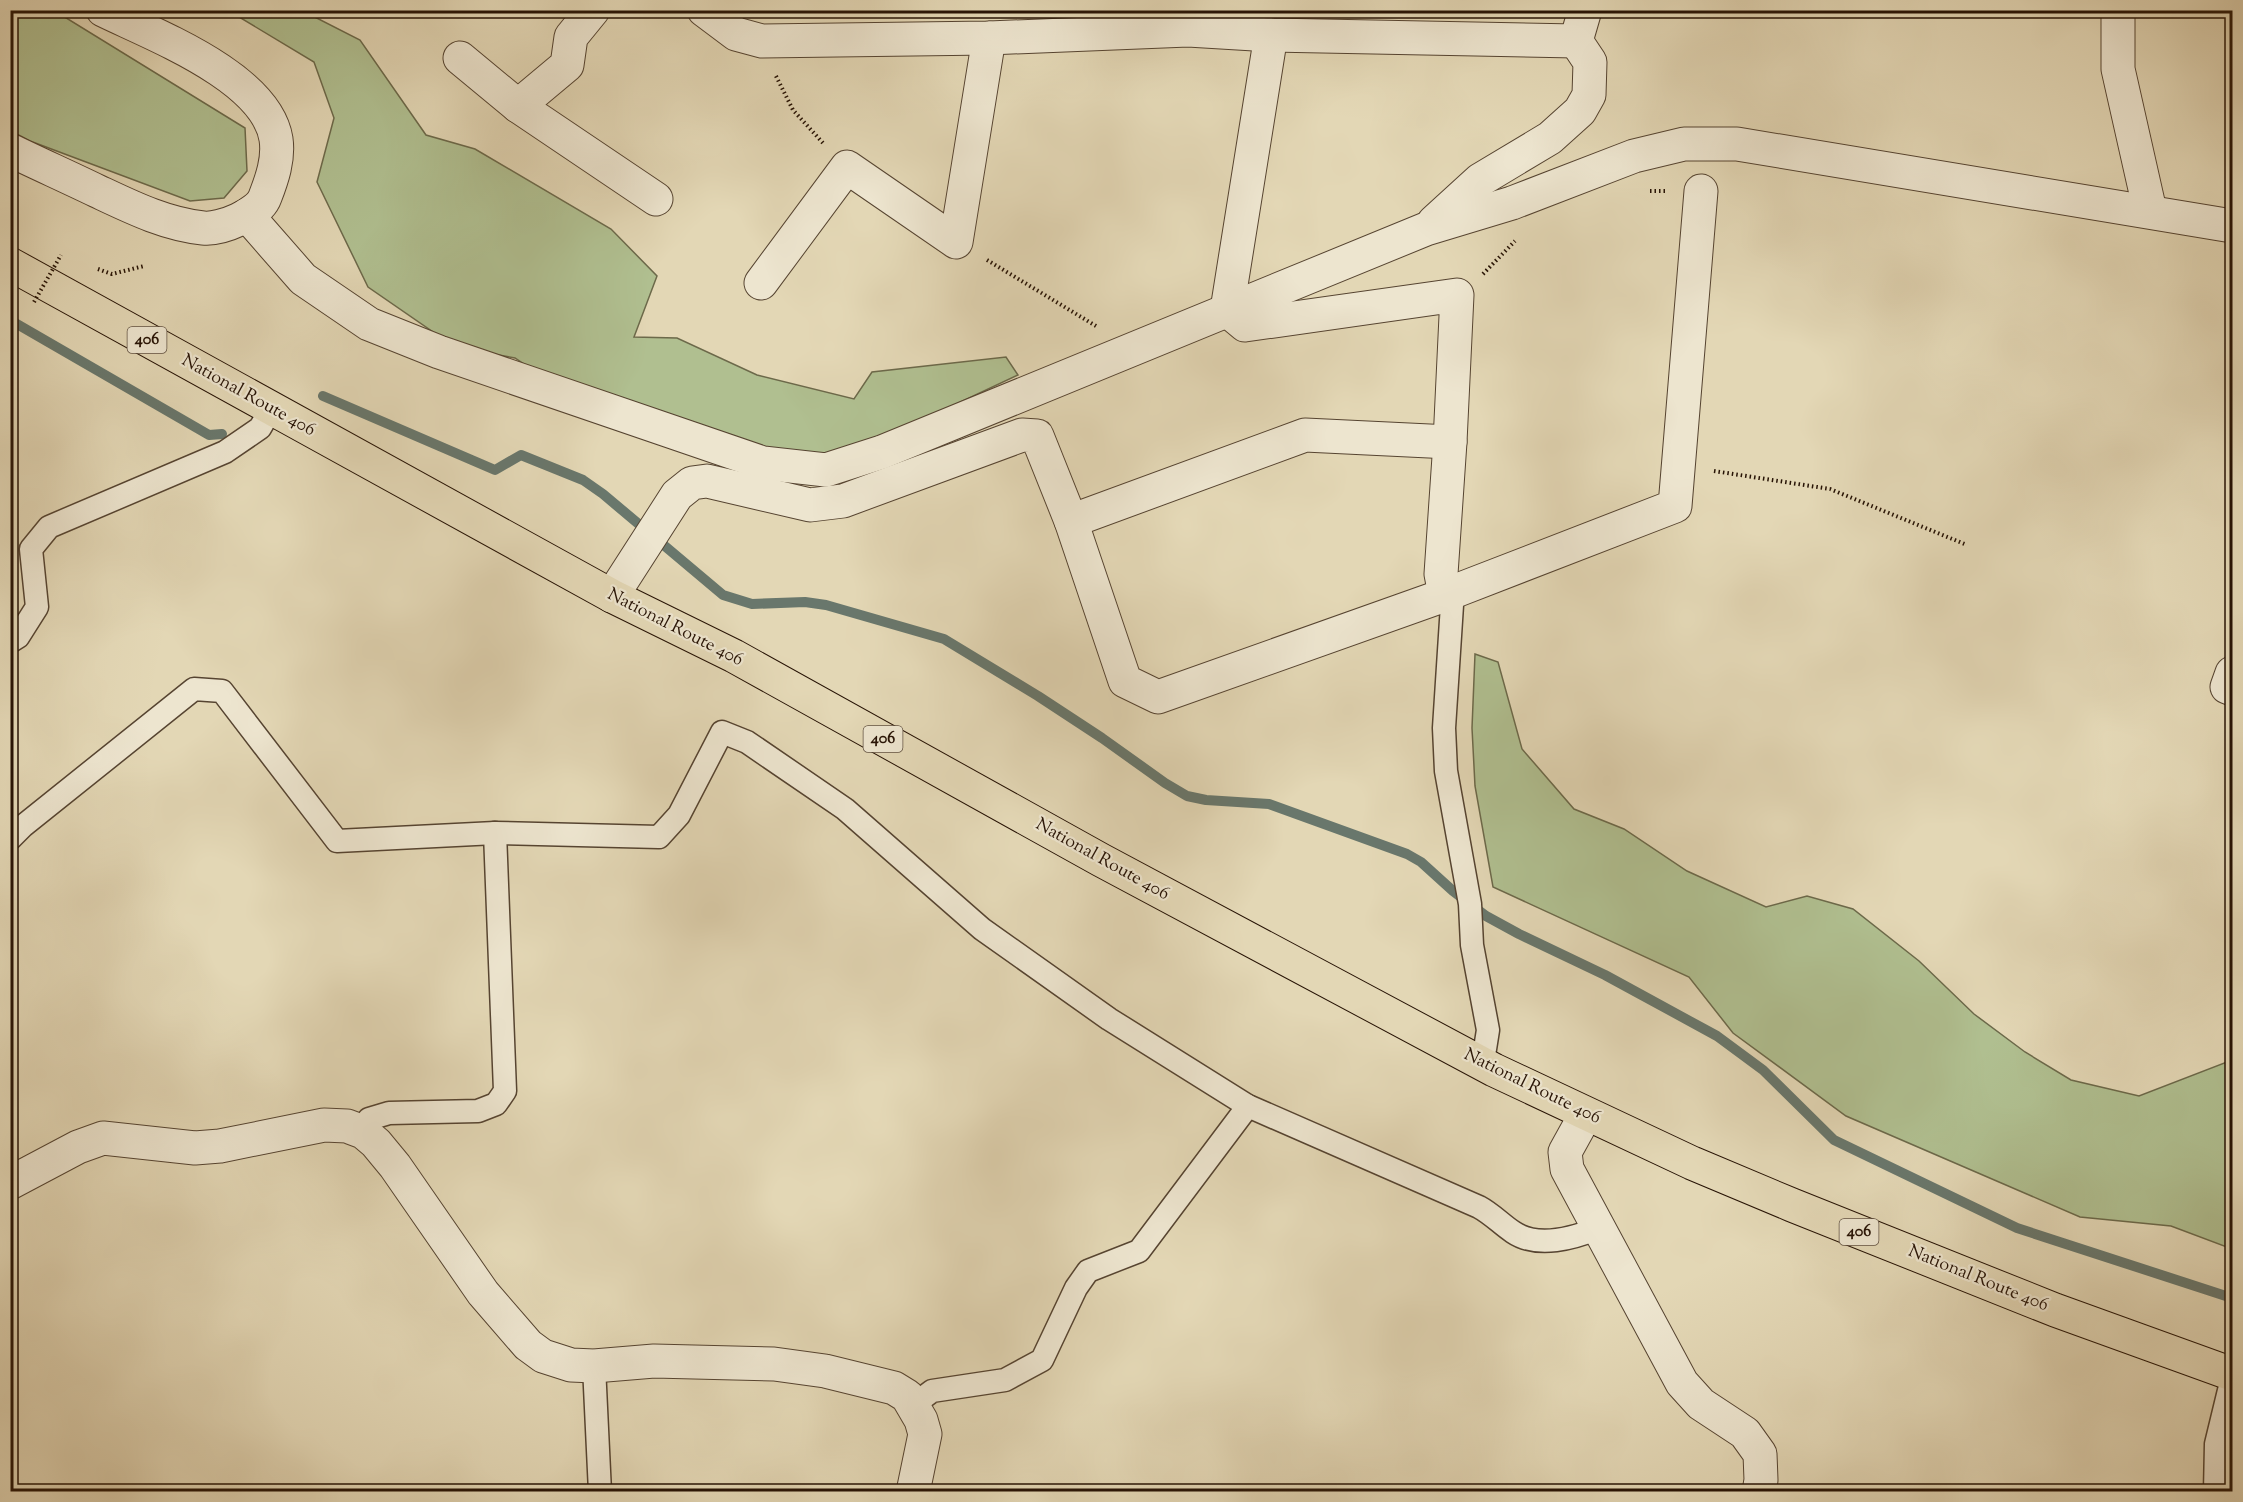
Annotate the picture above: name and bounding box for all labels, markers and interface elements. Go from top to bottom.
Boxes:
road number: 406 [128,327,166,353]
street label: National Route 406 [176,348,320,444]
street label: National Route 406 [602,582,748,674]
road number: 406 [864,726,902,752]
street label: National Route 406 [1030,812,1174,908]
street label: National Route 406 [1459,1043,1605,1131]
road number: 406 [1840,1219,1878,1245]
street label: National Route 406 [1904,1239,2052,1319]

